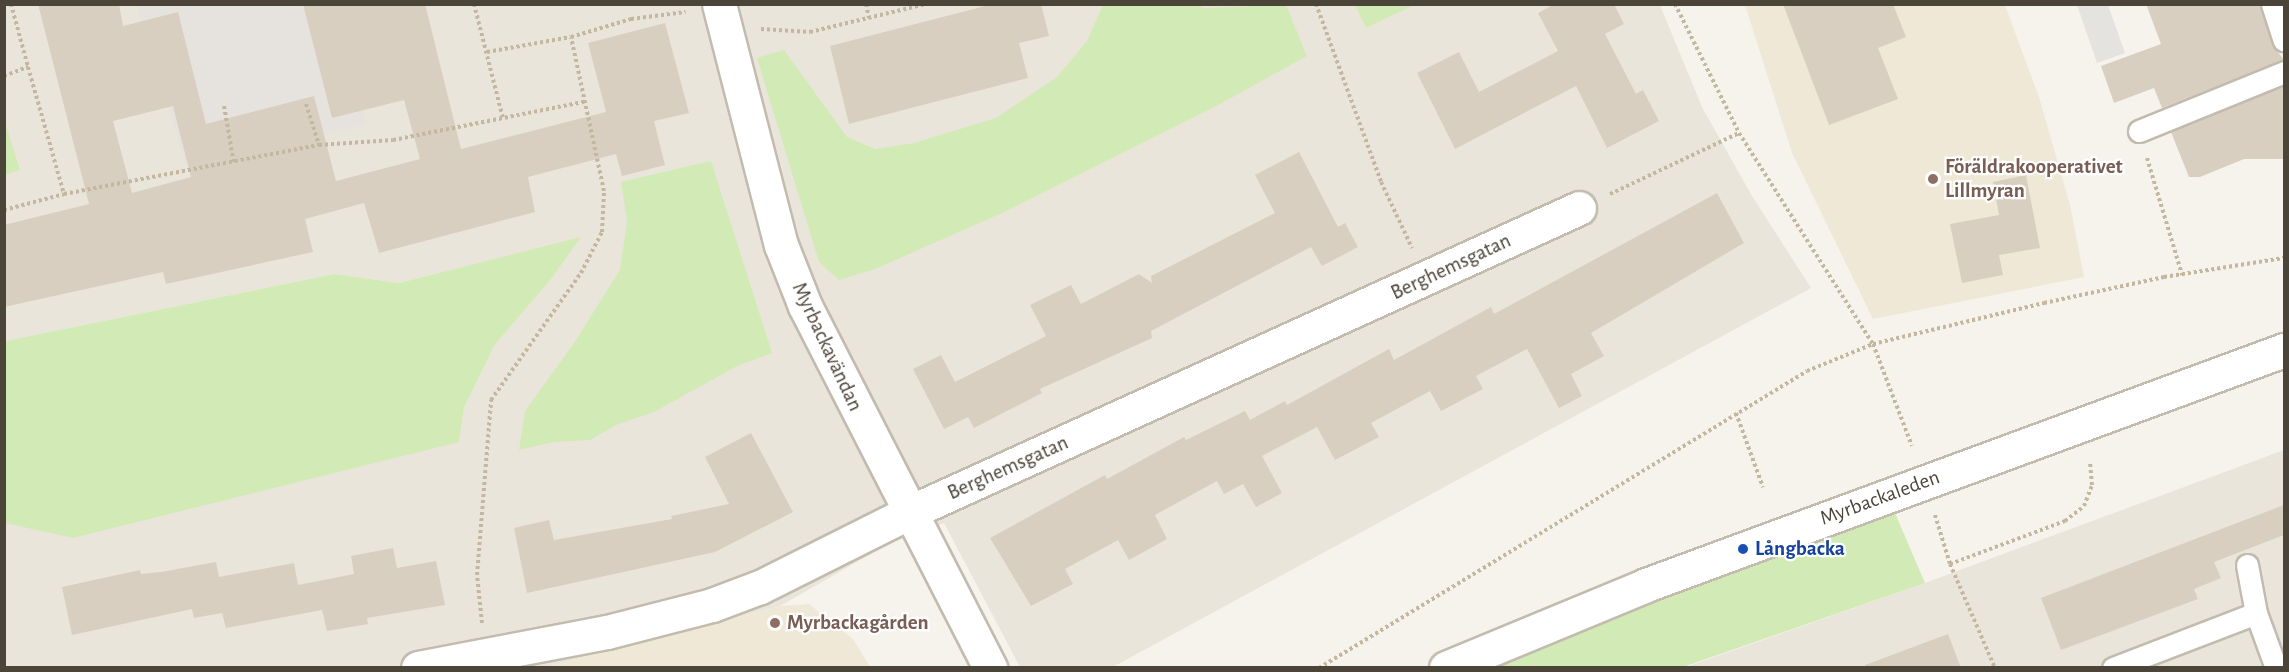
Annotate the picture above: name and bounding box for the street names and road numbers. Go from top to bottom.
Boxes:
street label: Berghemsgatan [1387,228,1515,306]
street label: Myrbackavändan [786,279,868,415]
street label: Berghemsgatan [944,430,1072,506]
street label: Myrbackaleden [1817,465,1943,531]

